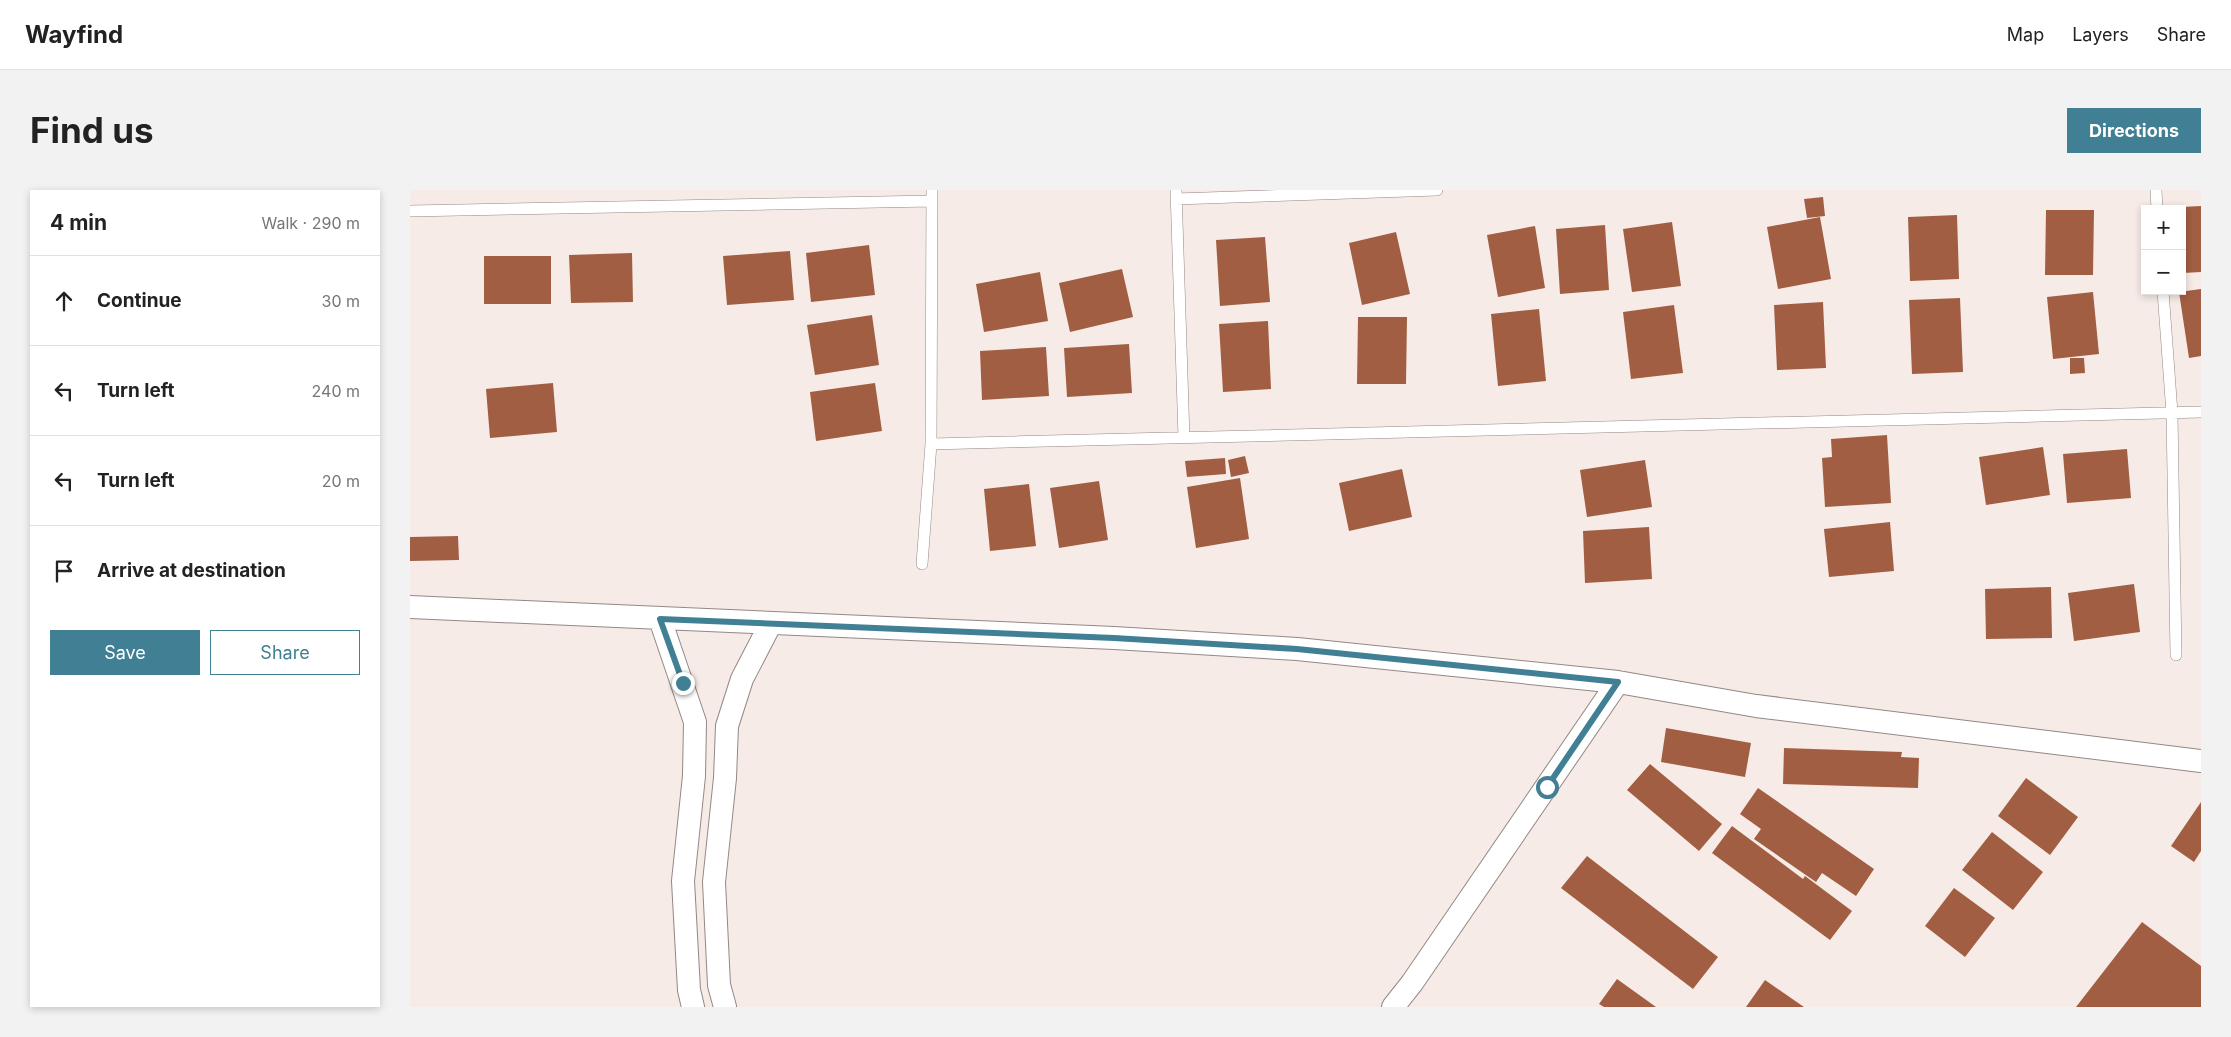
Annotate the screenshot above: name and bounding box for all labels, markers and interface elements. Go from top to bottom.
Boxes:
text: Wayfind [25,20,123,49]
text: Map [2007,24,2044,45]
text: Layers [2072,24,2129,45]
text: Share [2157,24,2206,45]
button: Directions [2067,108,2201,153]
text: Find us [30,109,154,151]
map controls [2141,205,2186,295]
button: + [2141,205,2186,250]
text: 4 min [50,210,107,235]
text: Walk · 290 m [262,213,360,233]
button: − [2141,250,2186,295]
icon: ahead [50,287,78,315]
text: Continue [97,289,182,312]
text: 30 m [322,291,360,311]
icon: left [50,377,78,405]
text: Turn left [97,379,175,402]
text: 240 m [312,381,360,401]
icon: left [50,467,78,495]
text: Turn left [97,469,175,492]
text: 20 m [322,471,360,491]
icon: arrive [50,557,78,585]
text: Arrive at destination [97,559,286,582]
button: Save [50,630,200,675]
button: Share [210,630,360,675]
route end [672,672,695,695]
route start [1536,776,1559,799]

